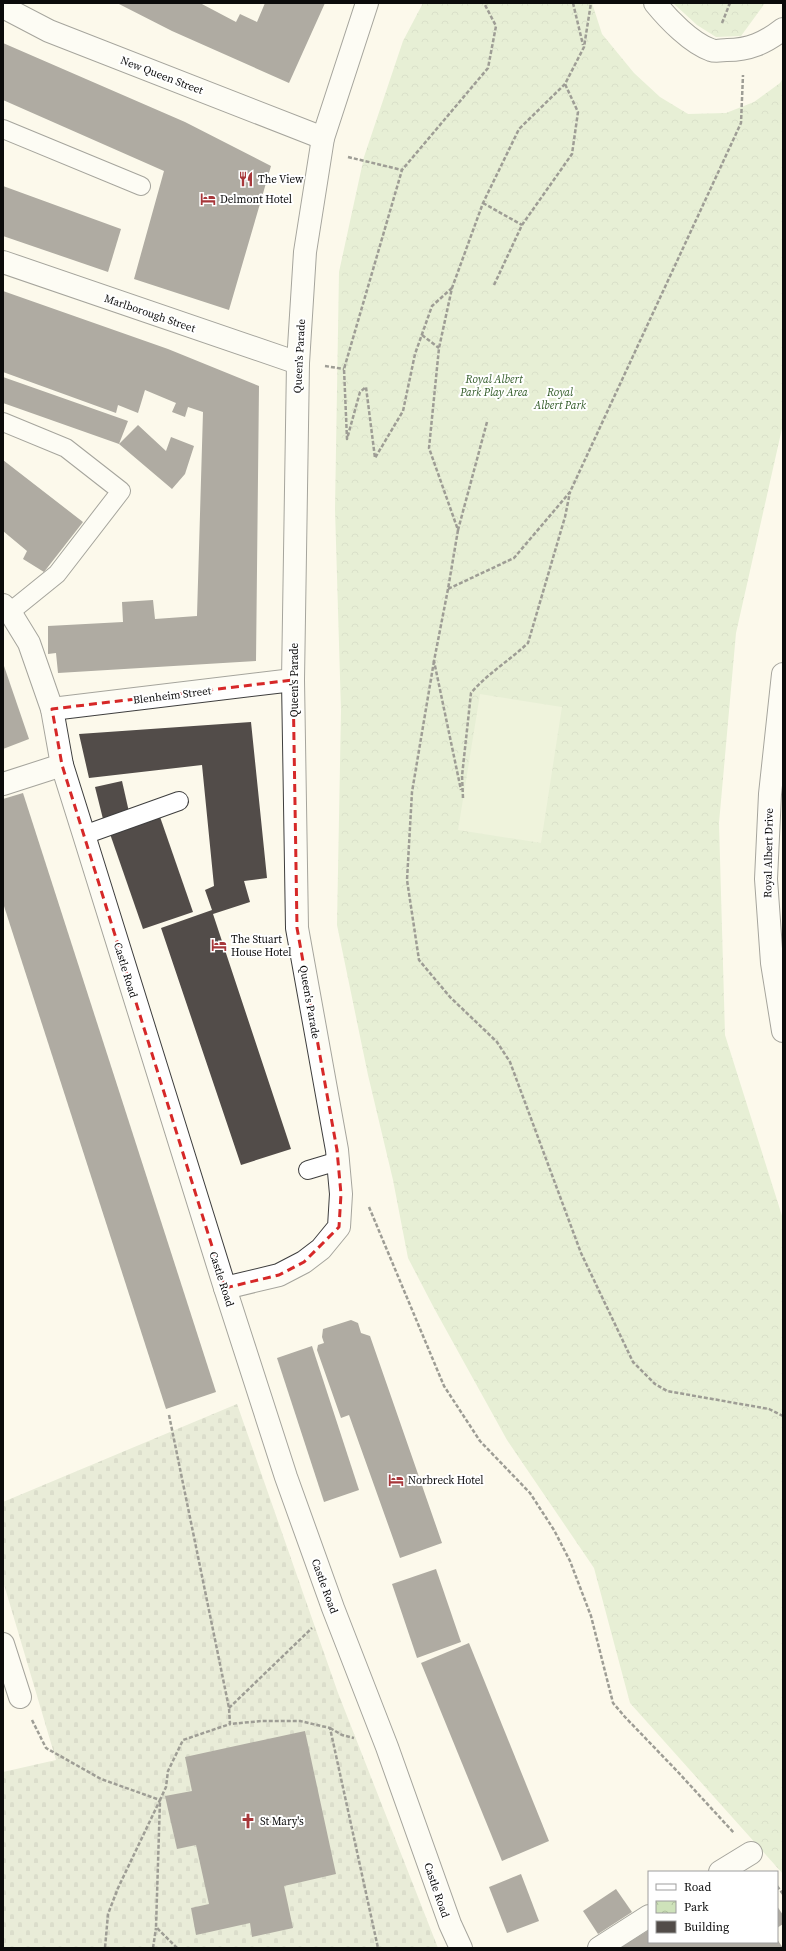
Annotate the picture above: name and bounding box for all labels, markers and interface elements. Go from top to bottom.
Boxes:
street label: New Queen Street [118,53,206,98]
restaurant icon: The View [237,170,255,188]
place label: The View [258,172,304,187]
hotel icon: Delmont Hotel [199,190,217,208]
place label: Delmont Hotel [220,192,292,207]
street label: Marlborough Street [102,291,198,336]
street label: Queen's Parade [290,318,309,394]
park label: Royal Albert Park Play Area [459,372,528,400]
park label: Royal Albert Park [533,385,587,413]
street label: Queen's Parade [287,642,302,717]
street label: Blenheim Street [132,683,212,708]
street label: Royal Albert Drive [760,808,777,898]
place label: The Stuart House Hotel [231,932,291,960]
hotel icon: The Stuart House Hotel [210,936,228,954]
street label: Castle Road [110,941,141,1000]
street label: Queen's Parade [296,964,323,1040]
street label: Castle Road [206,1250,238,1309]
hotel icon: Norbreck Hotel [387,1471,405,1489]
place label: Norbreck Hotel [408,1473,484,1488]
street label: Castle Road [308,1557,342,1616]
church icon: St Mary's [239,1812,257,1830]
place label: St Mary's [260,1814,304,1829]
street label: Castle Road [420,1861,453,1920]
legend [648,1871,778,1943]
text: Road [684,1879,711,1895]
text: Park [684,1899,709,1915]
text: Building [684,1919,729,1935]

